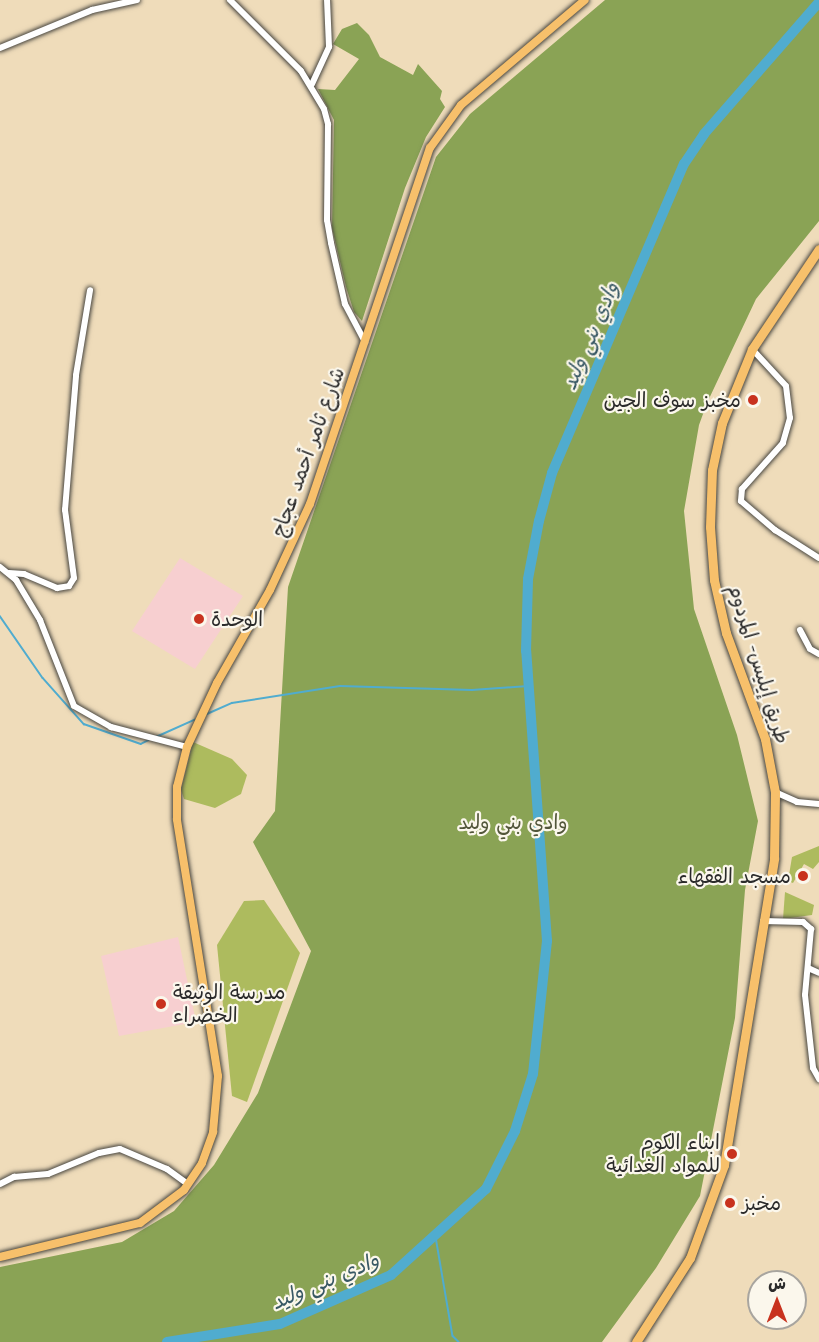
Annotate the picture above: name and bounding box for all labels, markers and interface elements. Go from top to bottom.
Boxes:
water label: وادي بني وليد [556,278,624,394]
street label: شارع ثامر أحمد عجاج [266,364,350,540]
place label: مخبز سوف الجين [603,388,741,412]
marker: مخبز سوف الجين [746,393,760,407]
street label: طريق إيليس- المردوم [723,581,795,747]
place label: الوحدة [211,607,263,631]
marker: الوحدة [192,612,206,626]
park label: وادي بني وليد [458,810,568,834]
place label: مسجد الفقهاء [677,864,791,888]
marker: مسجد الفقهاء [796,869,810,883]
place label: مدرسة الوثيقة الخضراء [173,981,286,1028]
marker: مدرسة الوثيقة الخضراء [154,997,168,1011]
place label: ابناء الكوم للمواد الغدائية [606,1130,720,1177]
marker: ابناء الكوم للمواد الغدائية [725,1147,739,1161]
place label: مخبز [742,1191,781,1215]
marker: مخبز [723,1196,737,1210]
water label: وادي بني وليد [267,1247,383,1315]
north arrow [747,1270,807,1330]
text: ش [768,1275,786,1293]

